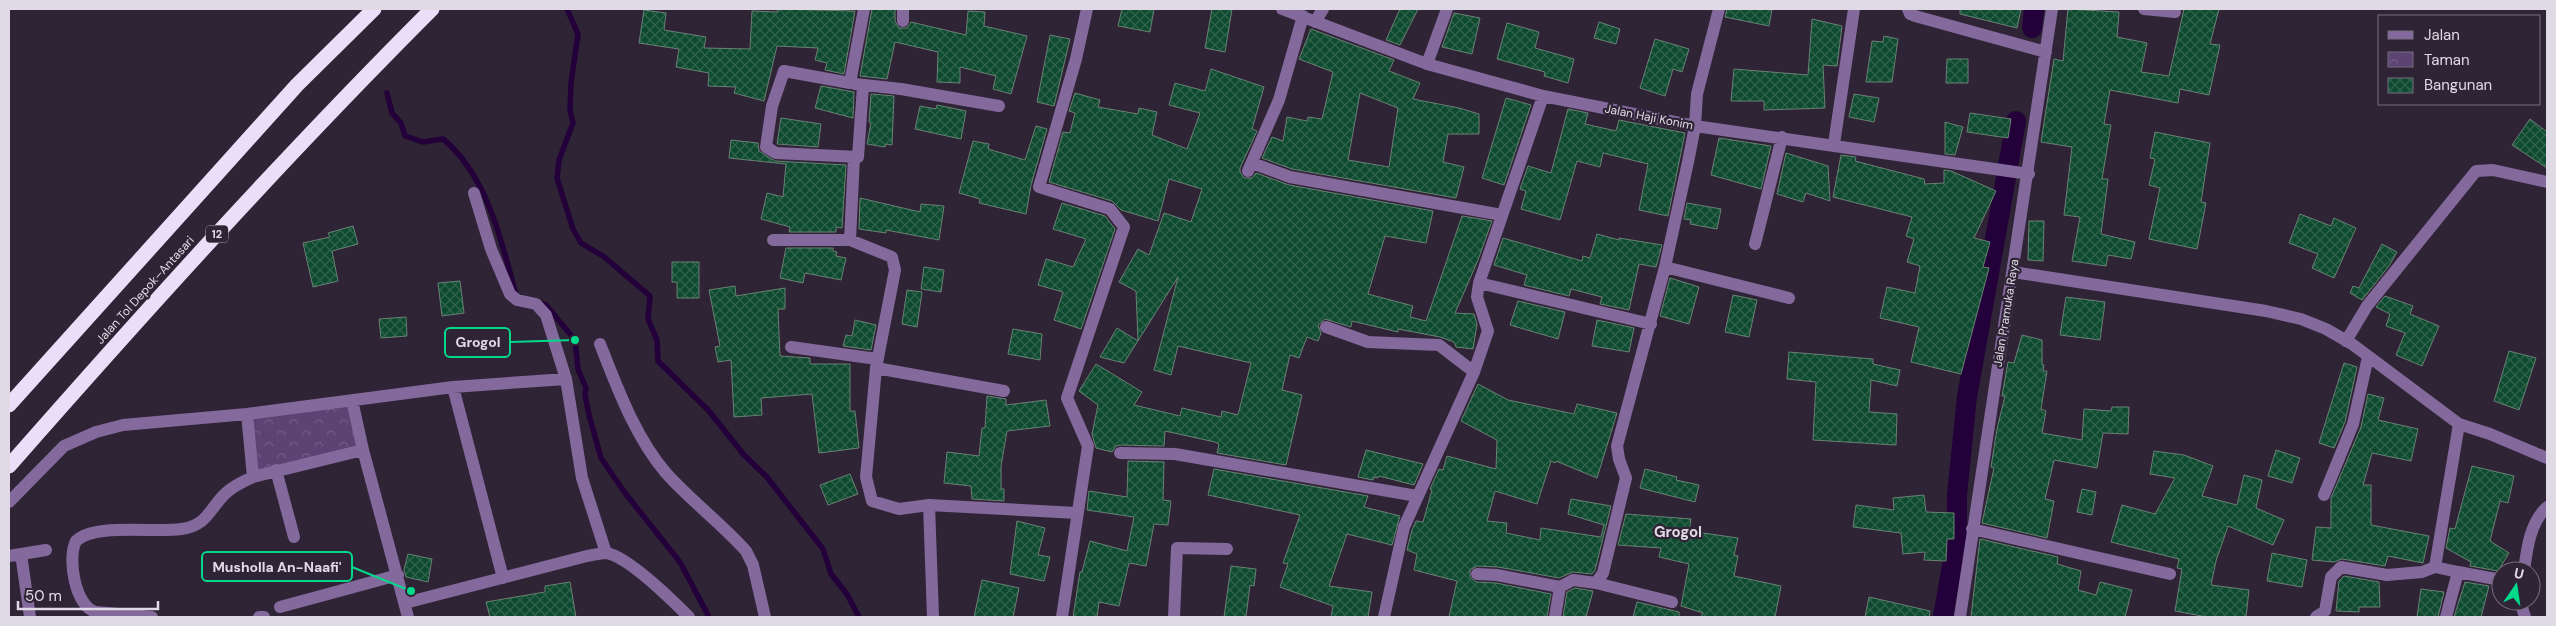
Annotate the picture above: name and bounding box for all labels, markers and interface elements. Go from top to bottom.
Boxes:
legend [2378,15,2541,105]
text: Jalan [2424,25,2460,45]
text: Taman [2424,50,2470,70]
text: Bangunan [2424,75,2492,95]
street label: Jalan Haji Konim [1603,101,1695,133]
road number: 12 [206,225,228,242]
street label: Jalan Tol Depok–Antasari [92,233,198,347]
street label: Jalan Pramuka Raya [1990,258,2022,368]
callout: Grogol [445,328,510,357]
text: Grogol [456,333,500,351]
district label: Grogol [1654,522,1702,542]
callout: Musholla An-Naafi' [202,552,352,581]
text: Musholla An-Naafi' [212,558,342,576]
north arrow [2491,561,2541,611]
text: U [2512,563,2526,583]
scale bar [18,578,158,610]
text: 50 m [25,586,62,606]

